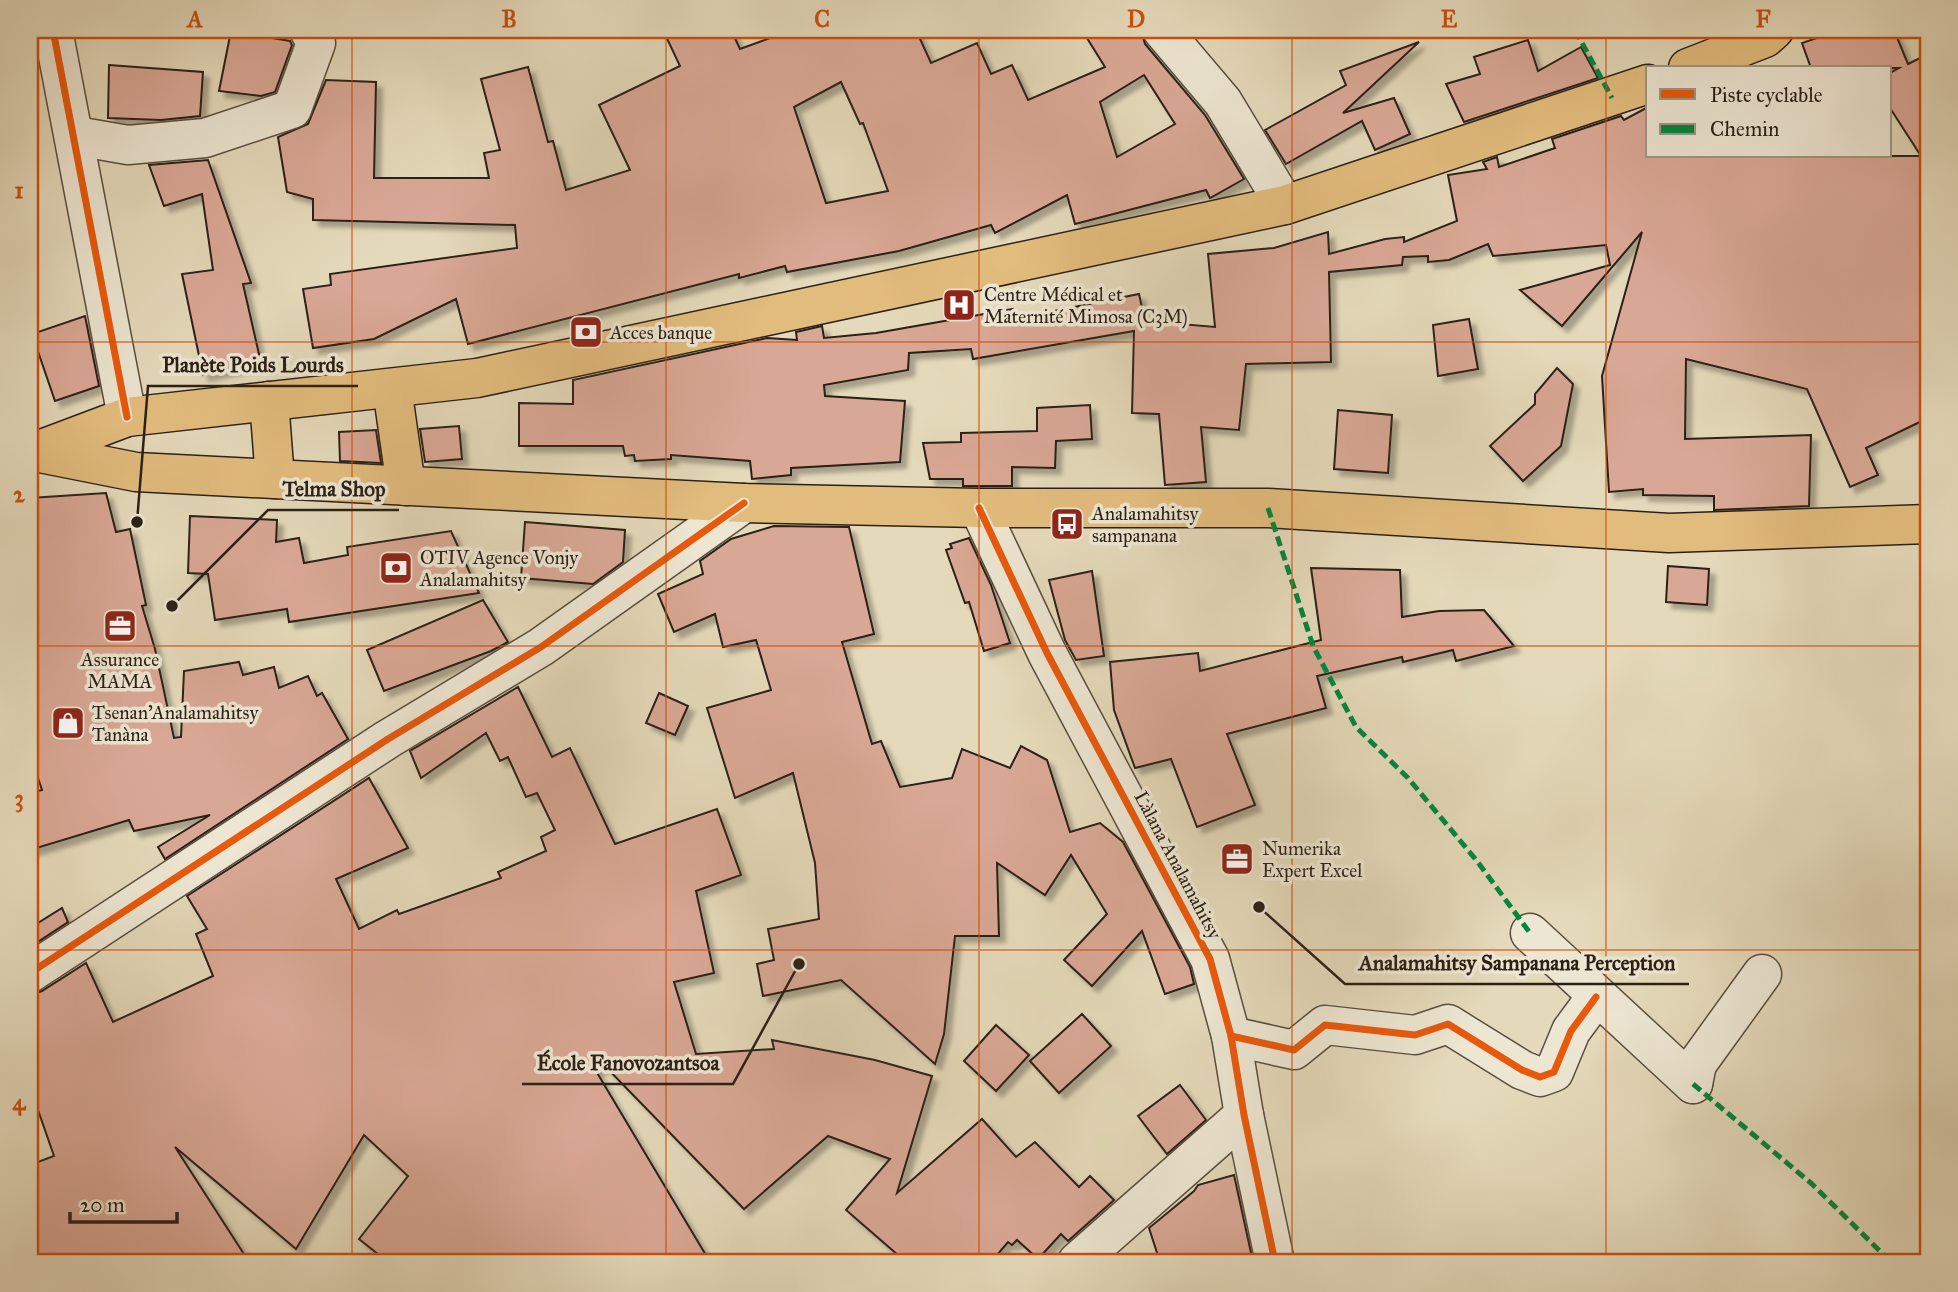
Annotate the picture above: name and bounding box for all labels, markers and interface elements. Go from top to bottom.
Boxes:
text: A [185,5,203,33]
text: B [501,5,517,33]
text: C [814,5,830,33]
text: D [1127,5,1145,33]
text: E [1441,5,1458,33]
text: F [1755,5,1771,33]
legend [1646,66,1892,158]
text: Piste cyclable [1710,82,1823,108]
text: Chemin [1710,116,1779,142]
text: 1 [14,176,24,204]
place label: Centre Médical et Maternité Mimosa (C3M) [984,283,1188,329]
hospital icon: Centre Médical et Maternité Mimosa (C3M) [940,286,978,324]
bank icon: Acces banque [567,313,605,351]
place label: Acces banque [609,321,712,345]
callout: Planète Poids Lourds [148,344,358,386]
text: Planète Poids Lourds [162,352,344,378]
callout: Telma Shop [268,468,399,510]
text: Telma Shop [281,476,386,502]
text: 2 [13,480,25,508]
place label: Analamahitsy sampanana [1091,502,1200,547]
bus stop icon: Analamahitsy sampanana [1048,505,1086,543]
place label: OTIV Agence Vonjy Analamahitsy [419,546,579,591]
bank icon: OTIV Agence Vonjy Analamahitsy [377,549,415,587]
office icon: Assurance MAMA [101,607,139,645]
place label: Assurance MAMA [80,648,159,693]
place label: Tsenan'Analamahitsy Tanàna [92,701,259,746]
shop icon: Tsenan'Analamahitsy Tanàna [49,704,87,742]
text: 3 [14,784,24,813]
street label: Làlana Analamahitsy [1129,787,1227,944]
place label: Numerika Expert Excel [1262,837,1363,882]
office icon: Numerika Expert Excel [1218,840,1256,878]
callout: Analamahitsy Sampanana Perception [1345,942,1689,984]
text: Analamahitsy Sampanana Perception [1357,950,1676,976]
callout: École Fanovozantsoa [522,1042,733,1084]
text: École Fanovozantsoa [537,1049,720,1076]
text: 4 [13,1088,27,1116]
scale bar [70,1180,177,1224]
text: 20 m [80,1192,125,1218]

